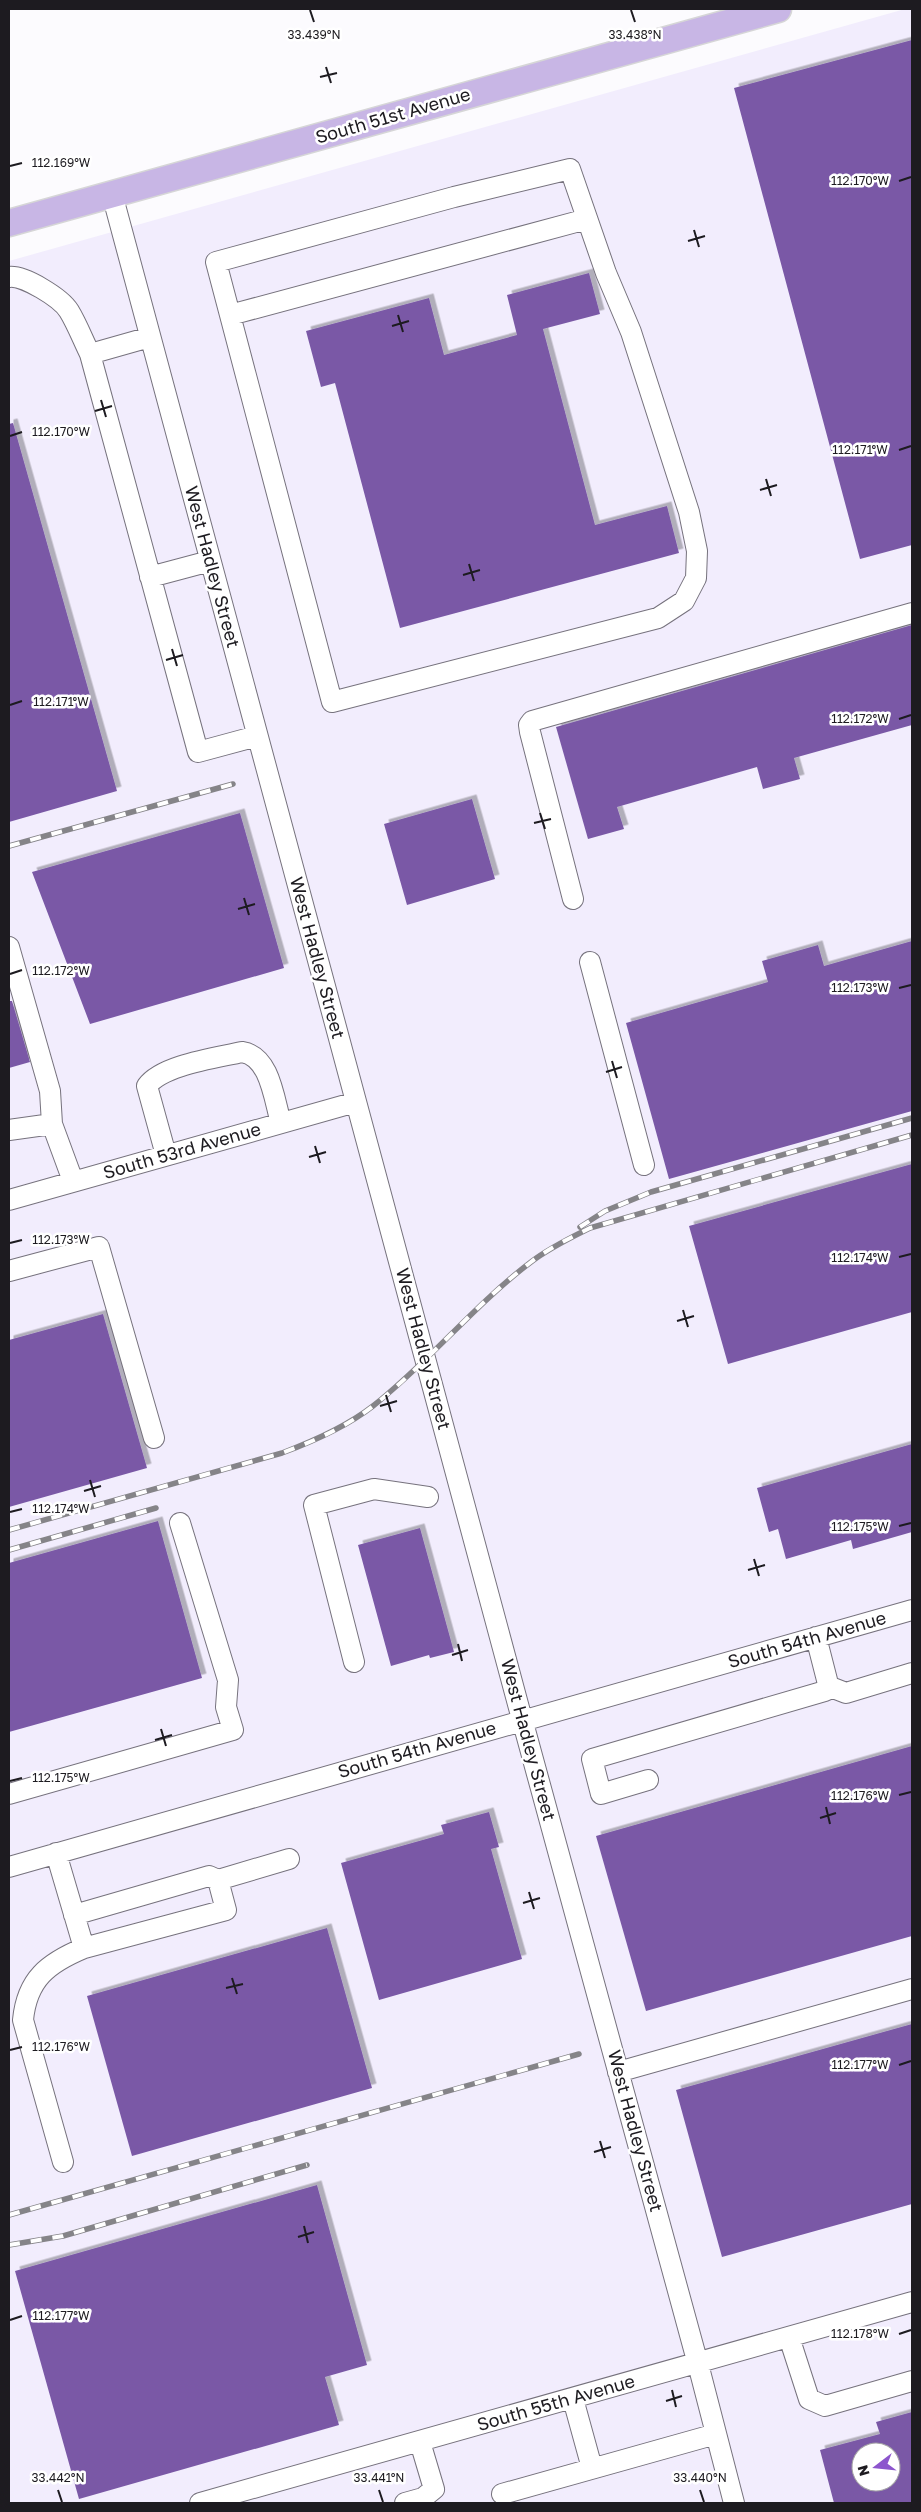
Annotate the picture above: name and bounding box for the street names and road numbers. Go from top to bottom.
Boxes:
street label: South 51st Avenue [313,82,473,148]
street label: West Hadley Street [181,483,245,650]
street label: West Hadley Street [286,874,350,1041]
street label: South 53rd Avenue [100,1117,263,1183]
street label: West Hadley Street [392,1265,456,1432]
street label: South 54th Avenue [725,1606,888,1672]
street label: West Hadley Street [497,1656,561,1823]
street label: South 54th Avenue [335,1716,498,1782]
street label: West Hadley Street [604,2047,668,2214]
street label: South 55th Avenue [474,2369,637,2435]

